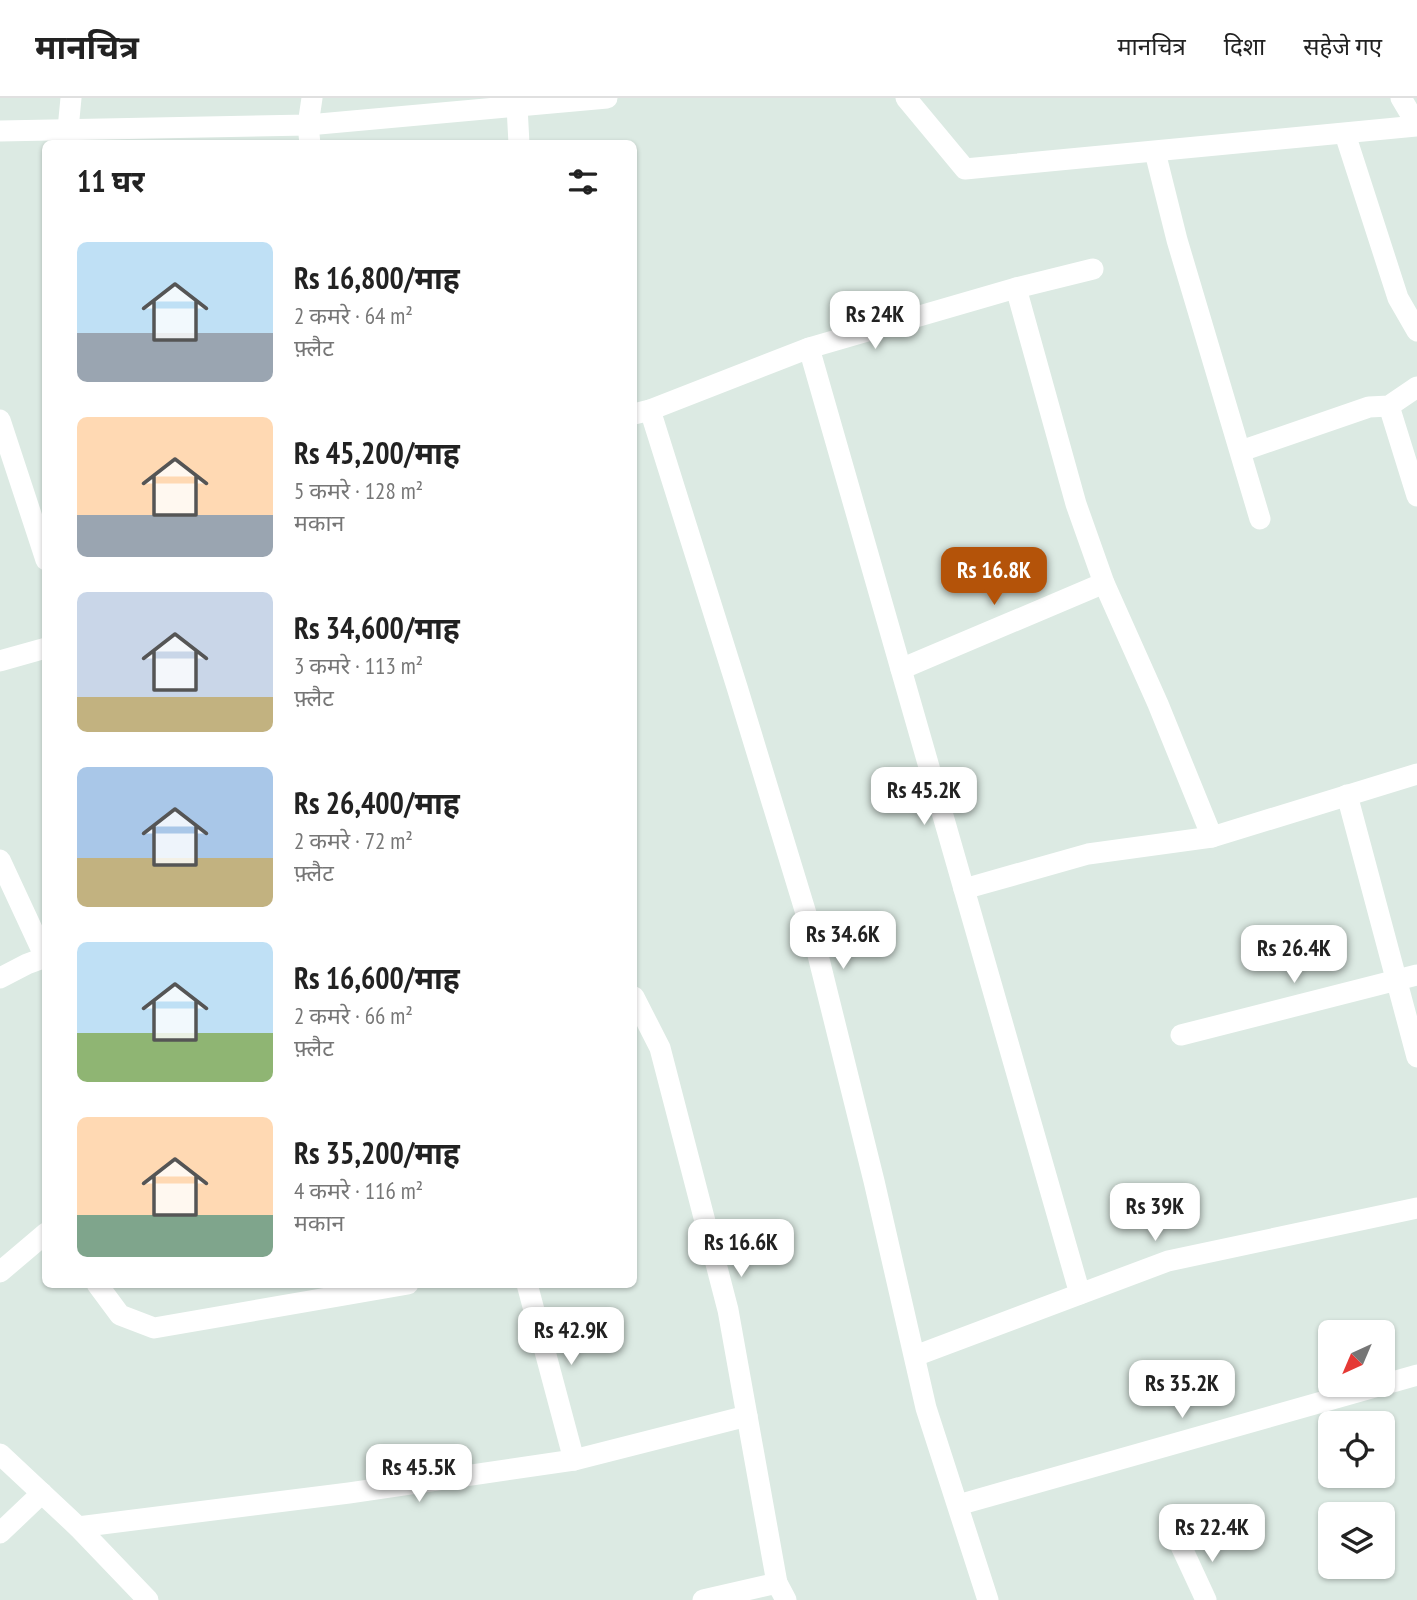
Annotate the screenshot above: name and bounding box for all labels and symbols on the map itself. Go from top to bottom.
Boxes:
pin: Rs 24K [818,292,932,351]
pin: Rs 16.8K [922,547,1066,607]
pin: Rs 45.2K [852,768,996,827]
pin: Rs 34.6K [771,912,915,971]
pin: Rs 26.4K [1222,926,1366,985]
pin: Rs 39K [1098,1184,1212,1243]
pin: Rs 16.6K [669,1220,813,1279]
pin: Rs 42.9K [499,1308,643,1367]
north arrow [1318,1320,1395,1396]
pin: Rs 35.2K [1110,1360,1254,1420]
pin: Rs 45.5K [347,1444,491,1504]
pin: Rs 22.4K [1140,1504,1284,1564]

